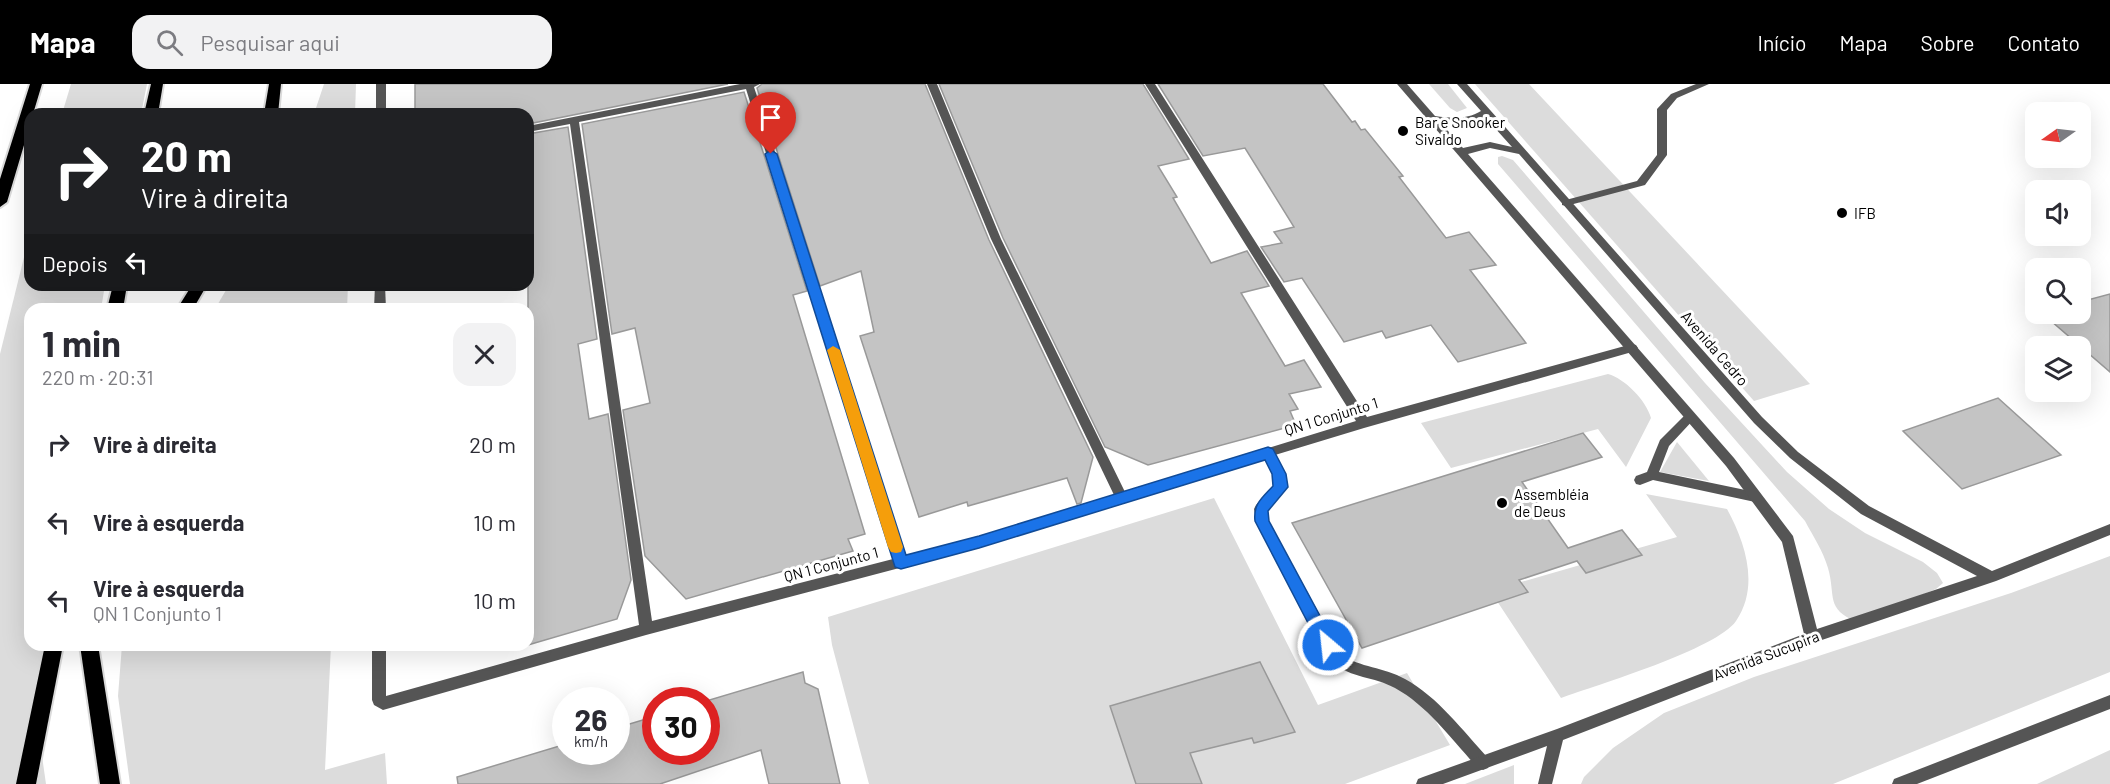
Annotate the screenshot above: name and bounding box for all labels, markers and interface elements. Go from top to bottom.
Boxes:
search box [132,15,552,69]
text: Mapa [30,25,96,59]
icon: search [153,26,186,59]
text: Pesquisar aqui [201,29,340,55]
text: Início [1758,30,1806,55]
text: Mapa [1839,30,1888,55]
text: Sobre [1921,30,1974,55]
text: Contato [2007,30,2080,55]
pin [745,92,796,154]
icon: arrive [754,101,787,134]
north arrow [2025,102,2091,168]
map controls [2025,102,2091,402]
place label: Bar e Snooker Sivaldo [1415,113,1506,148]
marker: Bar e Snooker Sivaldo [1396,124,1410,138]
text: 20 m [141,130,232,180]
icon: right [42,132,120,210]
button: sound [2025,180,2091,246]
text: Vire à direita [141,181,289,213]
place label: IFB [1854,204,1876,222]
marker: IFB [1835,206,1849,220]
icon: left [120,246,153,279]
text: Depois [42,250,108,276]
button: search [2025,258,2091,324]
street label: Avenida Cedro [1678,307,1752,389]
text: 1 min [42,321,121,364]
button: close [453,323,516,386]
button: layers [2025,336,2091,402]
text: 220 m · 20:31 [42,365,153,389]
street label: QN 1 Conjunto 1 [1282,393,1380,439]
icon: right [42,428,75,461]
text: Vire à direita [93,431,217,457]
text: 20 m [469,431,516,457]
place label: Assembléia de Deus [1514,485,1589,520]
marker: Assembléia de Deus [1495,496,1509,510]
icon: left [42,506,75,539]
text: Vire à esquerda [93,509,244,535]
text: 10 m [473,509,516,535]
street label: QN 1 Conjunto 1 [782,543,880,585]
text: Vire à esquerda [93,575,244,601]
icon: left [42,584,75,617]
text: 10 m [473,587,516,613]
text: QN 1 Conjunto 1 [93,601,222,625]
position arrow [1296,613,1360,677]
street label: Avenida Sucupira [1710,627,1822,683]
speed limit sign: 30 [642,687,720,765]
text: 26 [575,701,607,737]
text: km/h [574,732,608,750]

